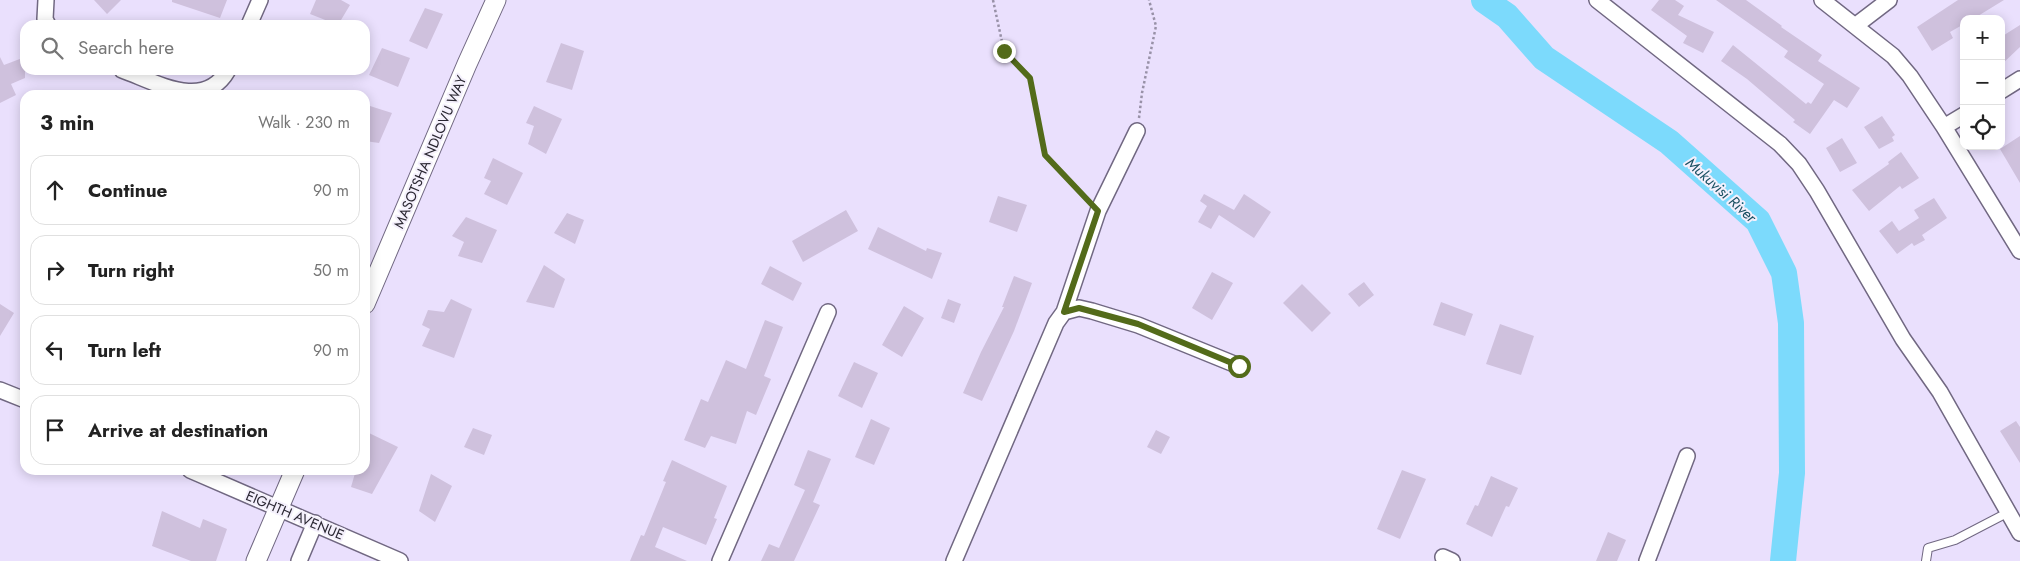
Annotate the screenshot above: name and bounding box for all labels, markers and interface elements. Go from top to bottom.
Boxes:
map controls [1960,15,2005,150]
button: + [1960,15,2005,60]
search box [20,20,370,75]
icon: search [38,34,66,62]
text: Search here [78,34,174,61]
route end [993,40,1016,63]
button: − [1960,60,2005,105]
street label: MASOTSHA NDLOVU WAY [389,72,471,231]
button: locate [1960,105,2005,150]
text: 3 min [40,108,94,138]
text: Walk · 230 m [258,111,350,134]
water label: Mukuvisi River [1681,152,1762,228]
icon: ahead [41,176,69,204]
text: Continue [88,177,167,204]
text: 90 m [313,179,349,202]
icon: right [41,256,69,284]
text: Turn right [88,257,174,284]
text: 50 m [313,259,349,282]
icon: left [41,336,69,364]
text: Turn left [88,337,161,364]
text: 90 m [313,339,349,362]
route start [1228,355,1251,378]
icon: arrive [41,416,69,444]
text: Arrive at destination [88,417,268,444]
street label: EIGHTH AVENUE [243,485,347,545]

